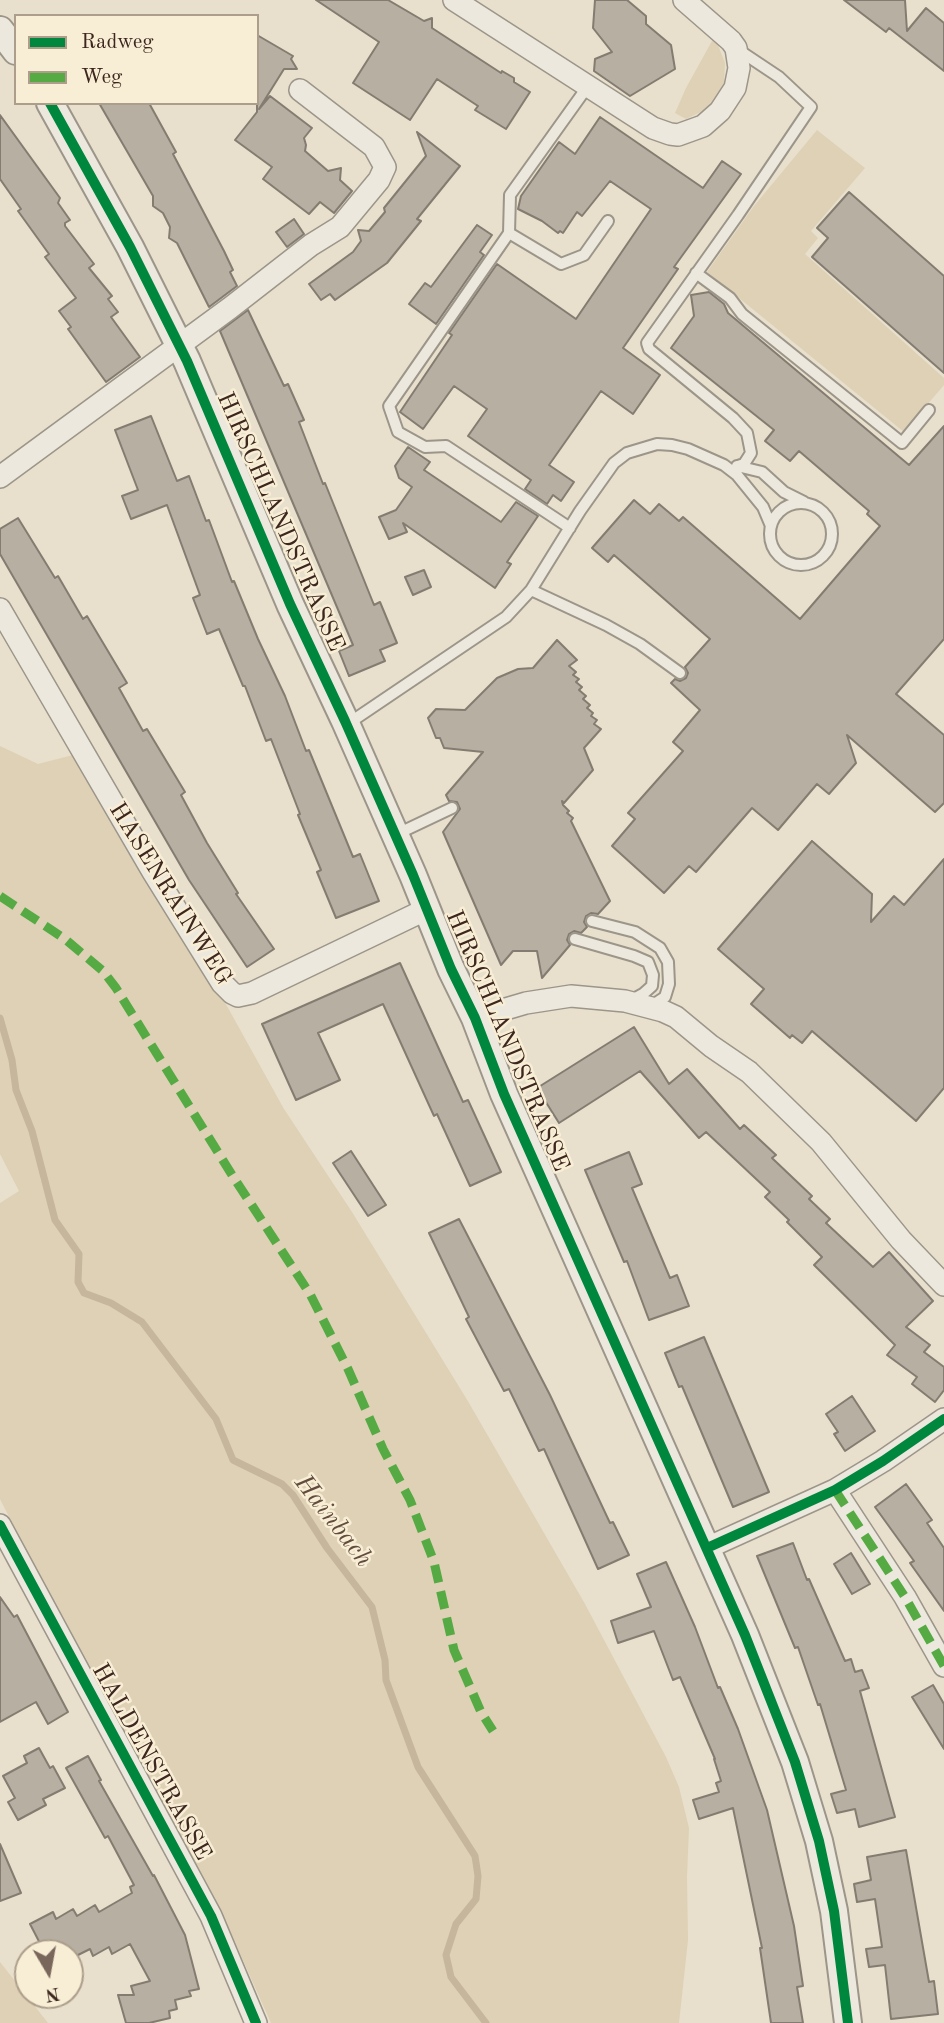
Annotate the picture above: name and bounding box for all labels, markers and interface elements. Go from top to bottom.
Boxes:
legend [14,14,259,105]
text: Radweg [81,32,154,53]
text: Weg [81,67,122,88]
street label: HIRSCHLANDSTRASSE [210,388,350,656]
street label: HASENRAINWEG [102,797,238,991]
street label: HIRSCHLANDSTRASSE [439,906,575,1176]
water label: Hainbach [287,1468,379,1574]
street label: HALDENSTRASSE [85,1658,217,1866]
north arrow [14,1939,84,2009]
text: N [44,1983,61,2004]

